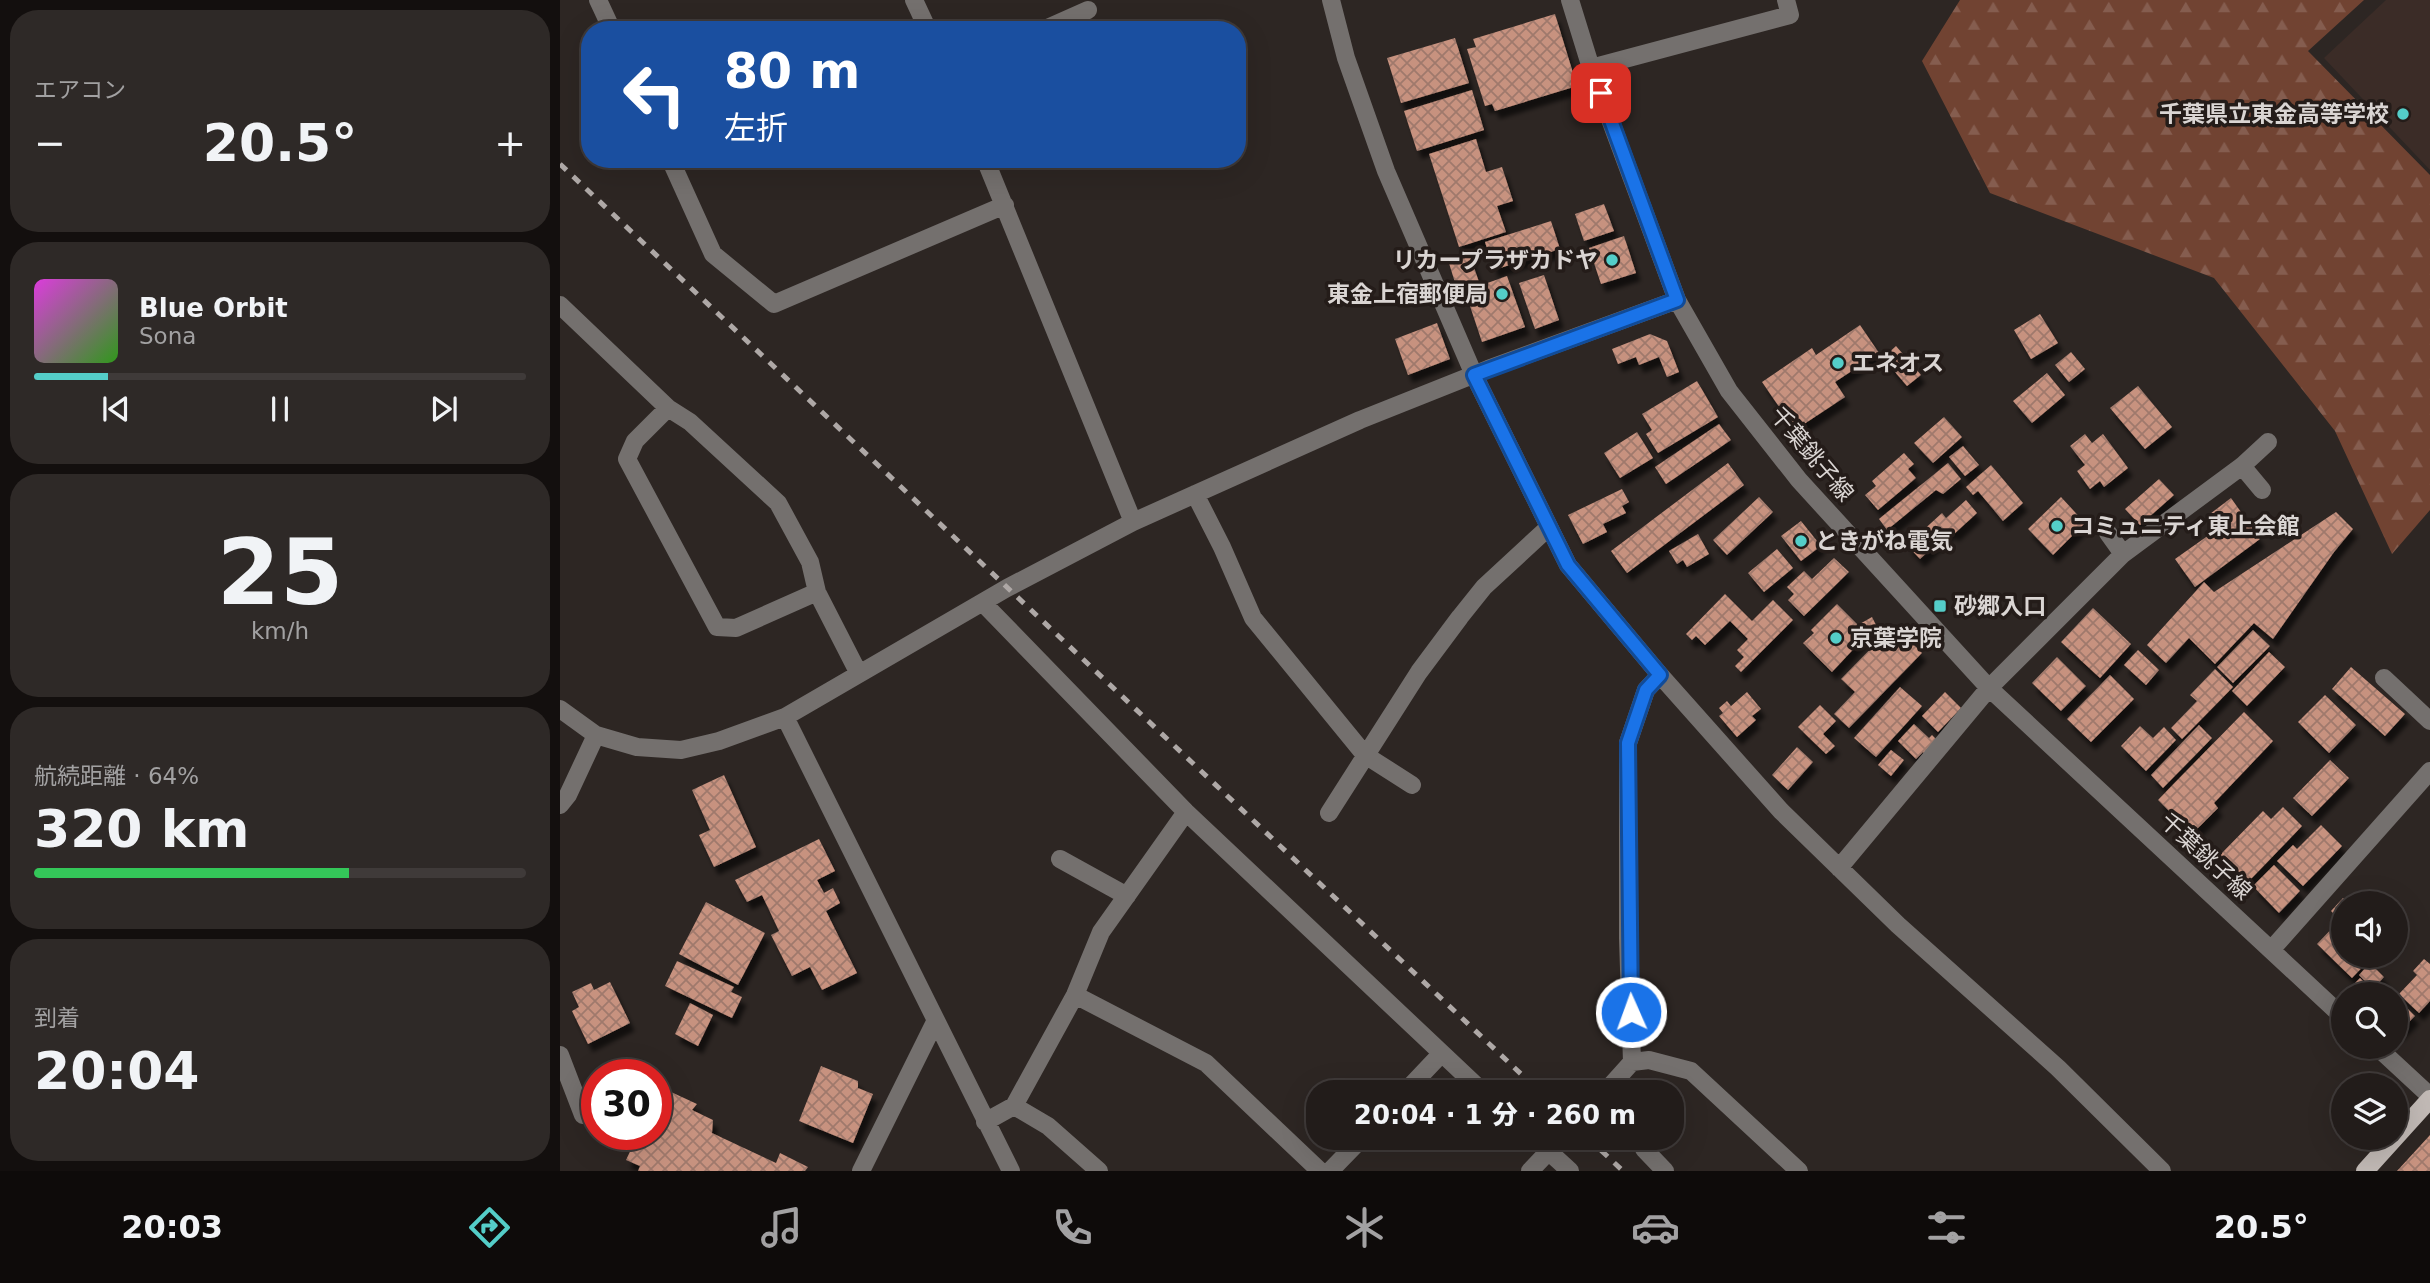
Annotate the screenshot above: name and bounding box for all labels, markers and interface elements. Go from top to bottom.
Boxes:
text: 80 m [724,43,860,100]
icon: left [609,49,700,140]
pin [1571,63,1631,123]
icon: arrive [1582,74,1620,112]
text: エアコン [34,77,126,103]
place label: 千葉県立東金高等学校 [2159,101,2389,127]
marker: 千葉県立東金高等学校 [2395,106,2411,122]
text: 左折 [724,109,788,147]
text: 20.5° [203,113,357,173]
text: − [34,121,66,165]
text: + [494,121,526,165]
place label: リカープラザカドヤ [1392,247,1598,273]
marker: リカープラザカドヤ [1604,252,1620,268]
place label: 東金上宿郵便局 [1327,281,1488,307]
marker: 東金上宿郵便局 [1494,286,1510,302]
text: Blue Orbit [139,293,288,323]
text: Sona [139,323,196,349]
place label: エネオス [1852,350,1944,376]
marker: エネオス [1830,355,1846,371]
icon: previous [97,390,135,428]
icon: pause [261,390,299,428]
icon: next [425,390,463,428]
street label: 千葉銚子線 [1765,402,1859,506]
place label: コミュニティ東上会館 [2071,513,2300,539]
marker: コミュニティ東上会館 [2049,518,2065,534]
text: 25 [217,520,343,625]
place label: ときがね電気 [1815,528,1953,554]
marker: ときがね電気 [1793,533,1809,549]
place label: 砂郷入口 [1954,593,2046,619]
marker: 砂郷入口 [1932,598,1948,614]
text: km/h [251,618,309,644]
place label: 京葉学院 [1850,625,1942,651]
marker: 京葉学院 [1828,630,1844,646]
text: 航続距離 · 64% [34,763,199,789]
text: 320 km [34,799,249,859]
street label: 千葉銚子線 [2155,807,2257,905]
map controls [2331,891,2408,1150]
button: sound [2331,891,2408,968]
position arrow [1594,975,1668,1049]
button: search [2331,982,2408,1059]
text: 到着 [34,1005,80,1031]
text: 20:04 [34,1041,200,1101]
speed limit sign: 30 [581,1059,672,1150]
button: layers [2331,1073,2408,1150]
text: 20:04 · 1 分 · 260 m [1354,1100,1636,1130]
icon: directions [465,1203,514,1252]
icon: music [757,1203,806,1252]
icon: phone [1048,1203,1097,1252]
icon: climate [1340,1203,1389,1252]
icon: car [1631,1203,1680,1252]
icon: filters [1922,1203,1971,1252]
text: 20:03 [121,1208,223,1246]
text: 20.5° [2214,1208,2309,1246]

